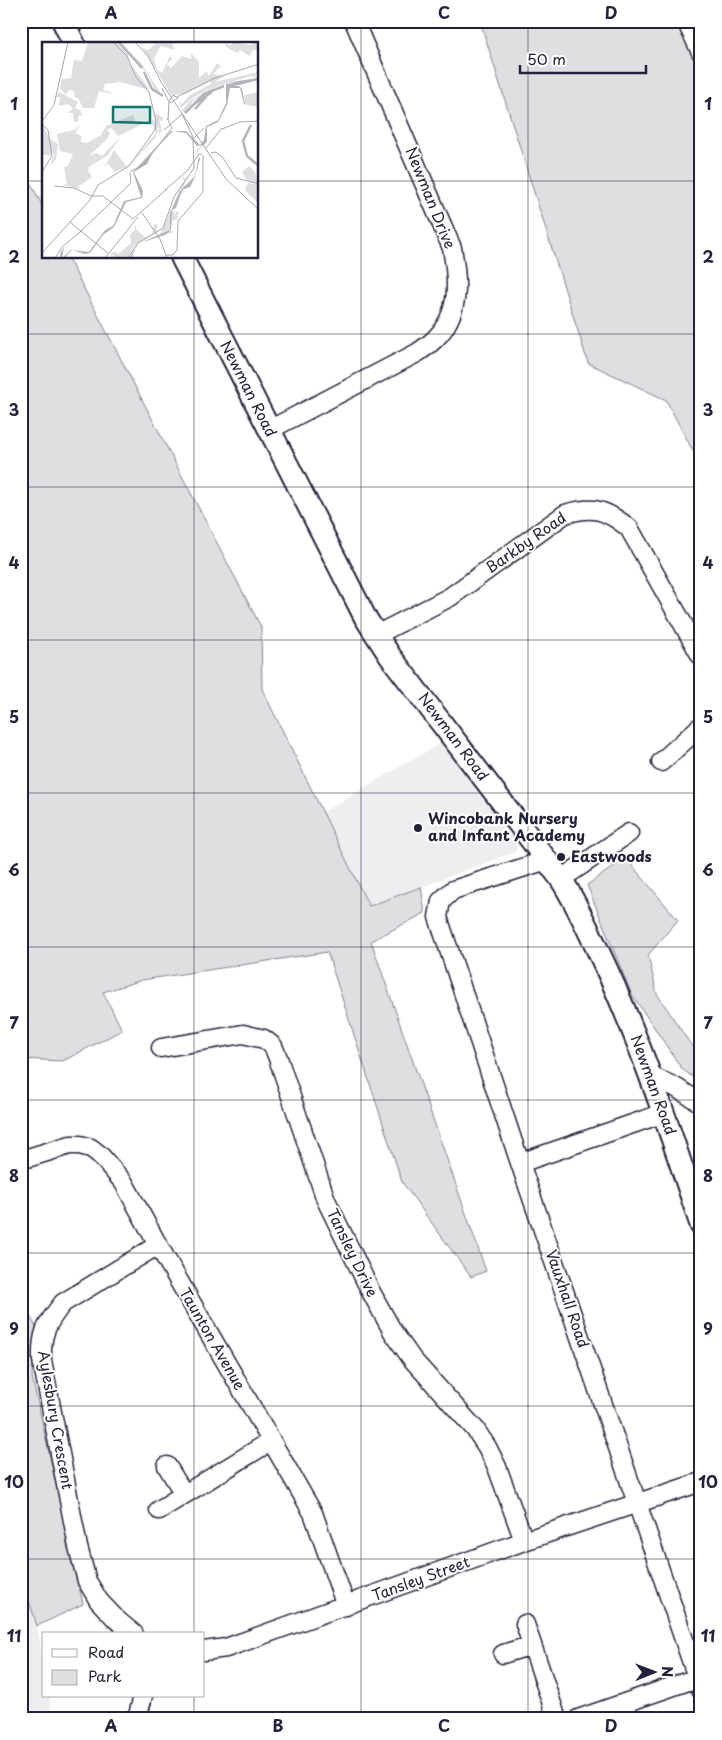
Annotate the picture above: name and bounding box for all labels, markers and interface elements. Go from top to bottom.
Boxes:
text: A [105,0,118,24]
text: B [273,0,284,24]
text: C [438,0,450,24]
text: D [605,0,617,24]
inset map [42,42,259,259]
scale bar [520,42,646,74]
text: 50 m [527,47,566,70]
text: 1 [10,91,18,115]
text: 1 [704,91,712,115]
street label: Newman Drive [400,143,462,252]
text: 2 [8,244,20,268]
text: 2 [702,244,714,268]
street label: Newman Road [215,336,284,441]
text: 3 [9,397,19,421]
text: 3 [703,397,713,421]
street label: Barkby Road [480,505,570,578]
text: 4 [9,550,20,574]
text: 4 [703,550,714,574]
street label: Newman Road [413,687,495,785]
text: 5 [9,704,19,728]
text: 5 [703,704,713,728]
place label: Wincobank Nursery and Infant Academy [428,806,585,846]
marker: Wincobank Nursery and Infant Academy [412,822,424,834]
place label: Eastwoods [571,844,652,867]
marker: Eastwoods [555,851,567,863]
text: 6 [8,857,20,881]
text: 6 [702,857,714,881]
text: 7 [9,1010,19,1034]
text: 7 [703,1010,713,1034]
street label: Newman Road [626,1031,683,1138]
text: 8 [9,1163,19,1187]
text: 8 [703,1163,713,1187]
street label: Tansley Drive [322,1204,385,1301]
street label: Vauxhall Road [541,1246,596,1351]
street label: Taunton Avenue [175,1283,252,1394]
text: 9 [9,1316,19,1340]
text: 9 [703,1316,713,1340]
street label: Aylesbury Crescent [33,1348,80,1491]
text: 10 [4,1469,24,1493]
text: 10 [698,1469,718,1493]
street label: Tansley Street [368,1549,473,1606]
text: 11 [7,1623,21,1647]
text: 11 [701,1623,715,1647]
legend [42,1632,205,1698]
text: Road [88,1640,124,1663]
north arrow [630,1648,680,1698]
text: Park [88,1664,122,1687]
text: N [657,1666,678,1677]
text: A [105,1713,118,1737]
text: B [273,1713,284,1737]
text: C [438,1713,450,1737]
text: D [605,1713,617,1737]

